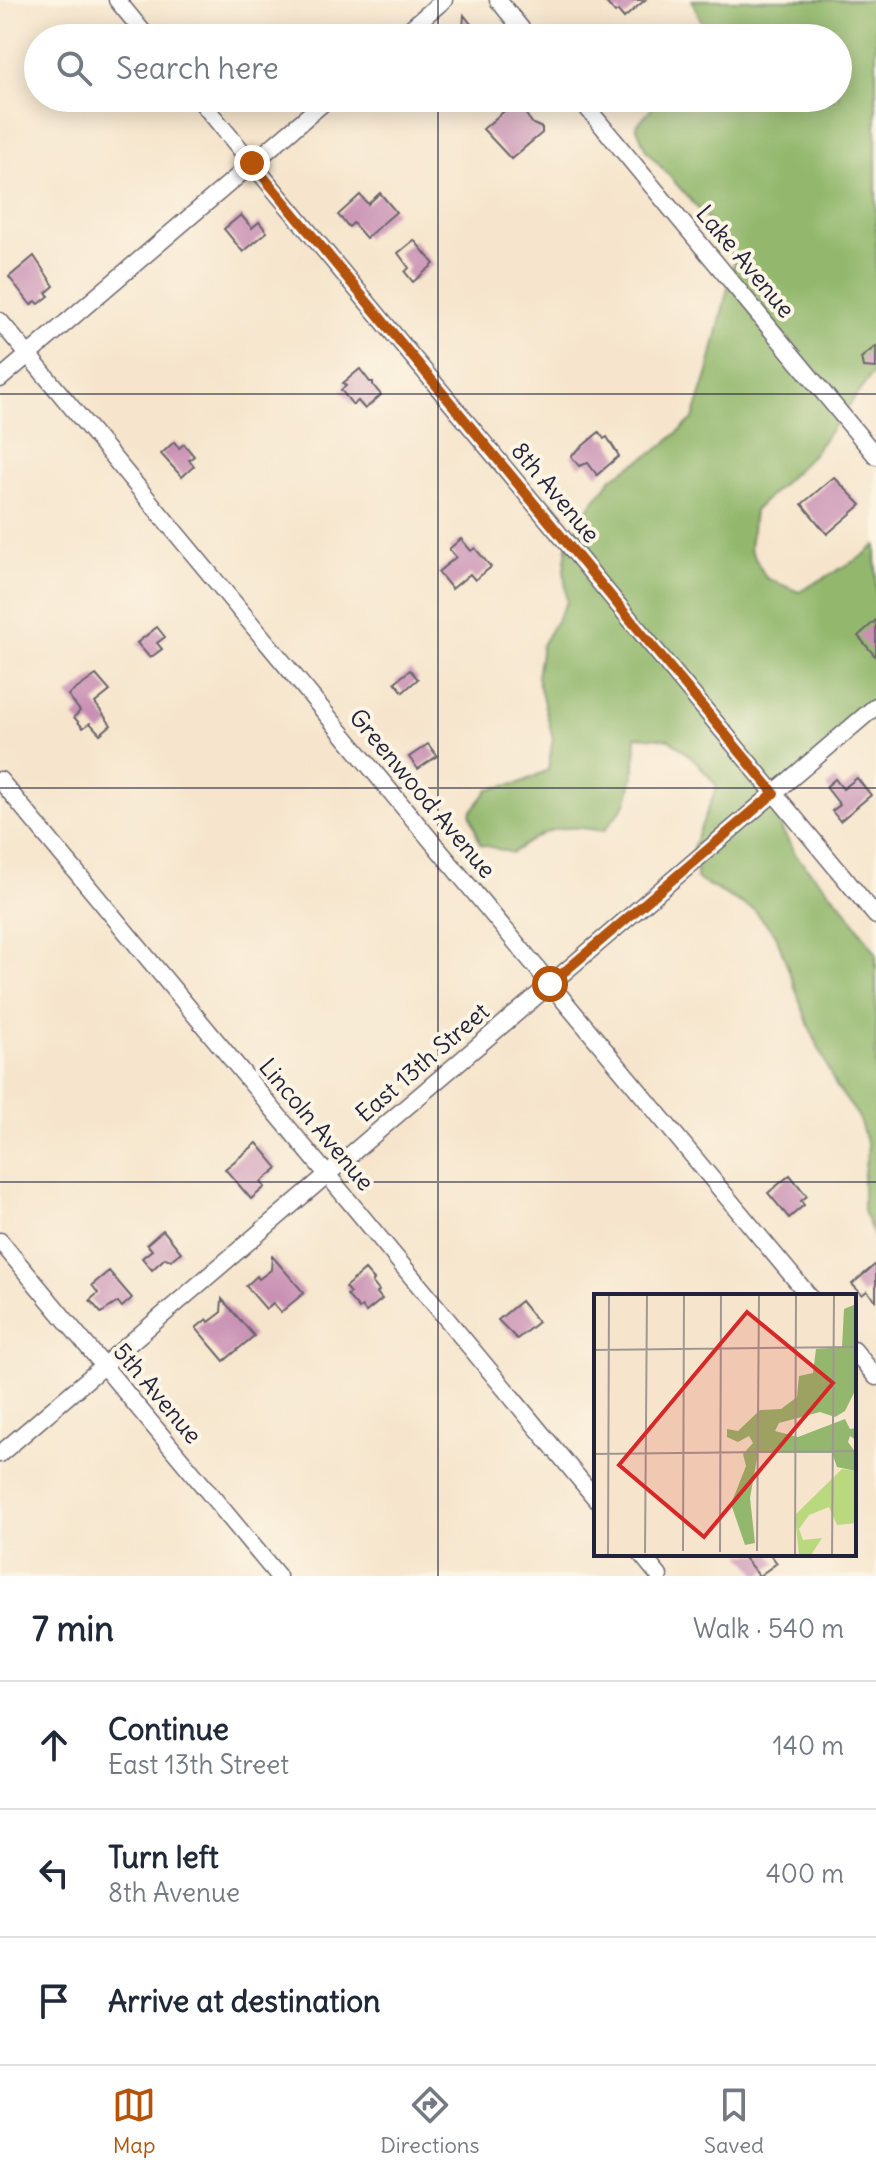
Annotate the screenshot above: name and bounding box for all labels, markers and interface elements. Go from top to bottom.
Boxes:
search box [24,24,852,112]
icon: search [52,46,96,90]
text: Search here [116,49,279,87]
route end [234,145,270,181]
street label: Lake Avenue [690,199,802,323]
street label: 8th Avenue [505,436,607,548]
street label: Greenwood Avenue [343,702,503,884]
route start [532,966,568,1002]
street label: East 13th Street [349,996,495,1128]
street label: Lincoln Avenue [253,1052,381,1196]
inset map [594,1294,856,1556]
street label: 5th Avenue [107,1337,209,1449]
text: 7 min [32,1607,114,1650]
text: Walk · 540 m [693,1612,844,1645]
text: Continue [108,1710,229,1748]
icon: ahead [32,1723,76,1767]
text: 140 m [773,1729,844,1762]
text: East 13th Street [108,1748,289,1781]
text: Turn left [108,1838,219,1876]
icon: left [32,1851,76,1895]
text: 400 m [766,1857,844,1890]
text: 8th Avenue [108,1876,240,1909]
icon: arrive [32,1979,76,2023]
text: Arrive at destination [108,1982,380,2020]
tab: Map [112,2083,156,2159]
tab: Directions [380,2083,480,2159]
tab: Saved [704,2083,764,2159]

